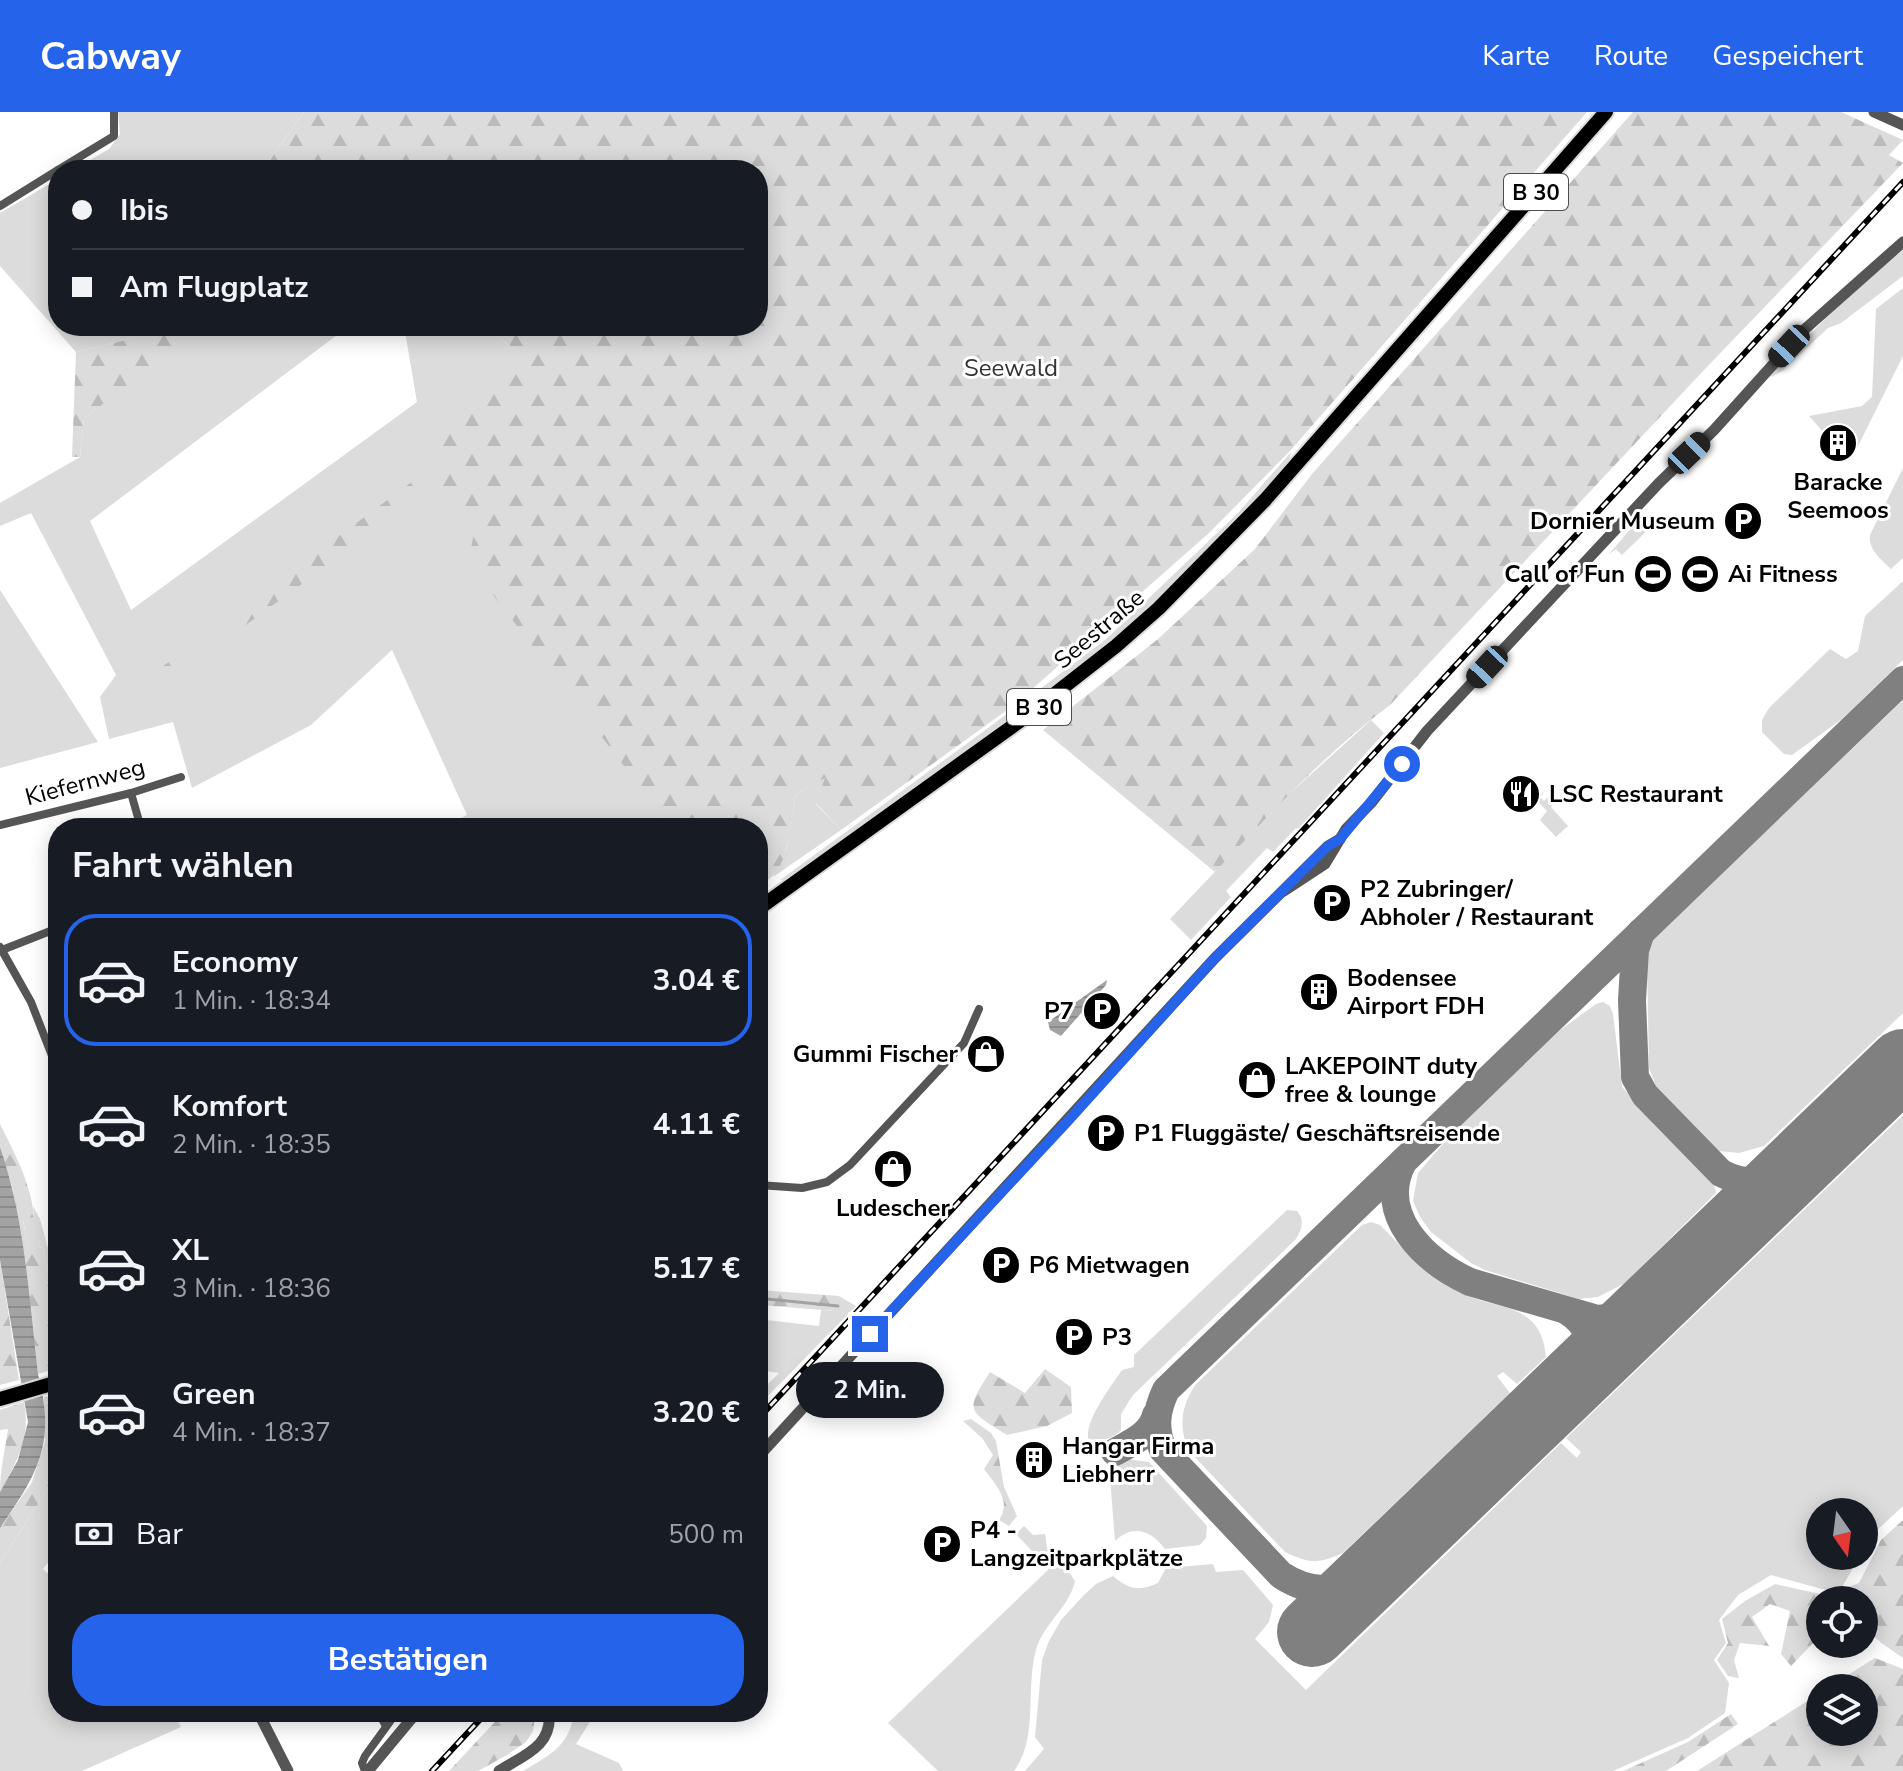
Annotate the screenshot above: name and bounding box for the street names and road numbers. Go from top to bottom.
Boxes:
road number: B 30 [1504,174,1568,210]
street label: Seestraße [1047,582,1151,676]
road number: B 30 [1007,689,1071,725]
street label: Kiefernweg [22,751,148,813]

